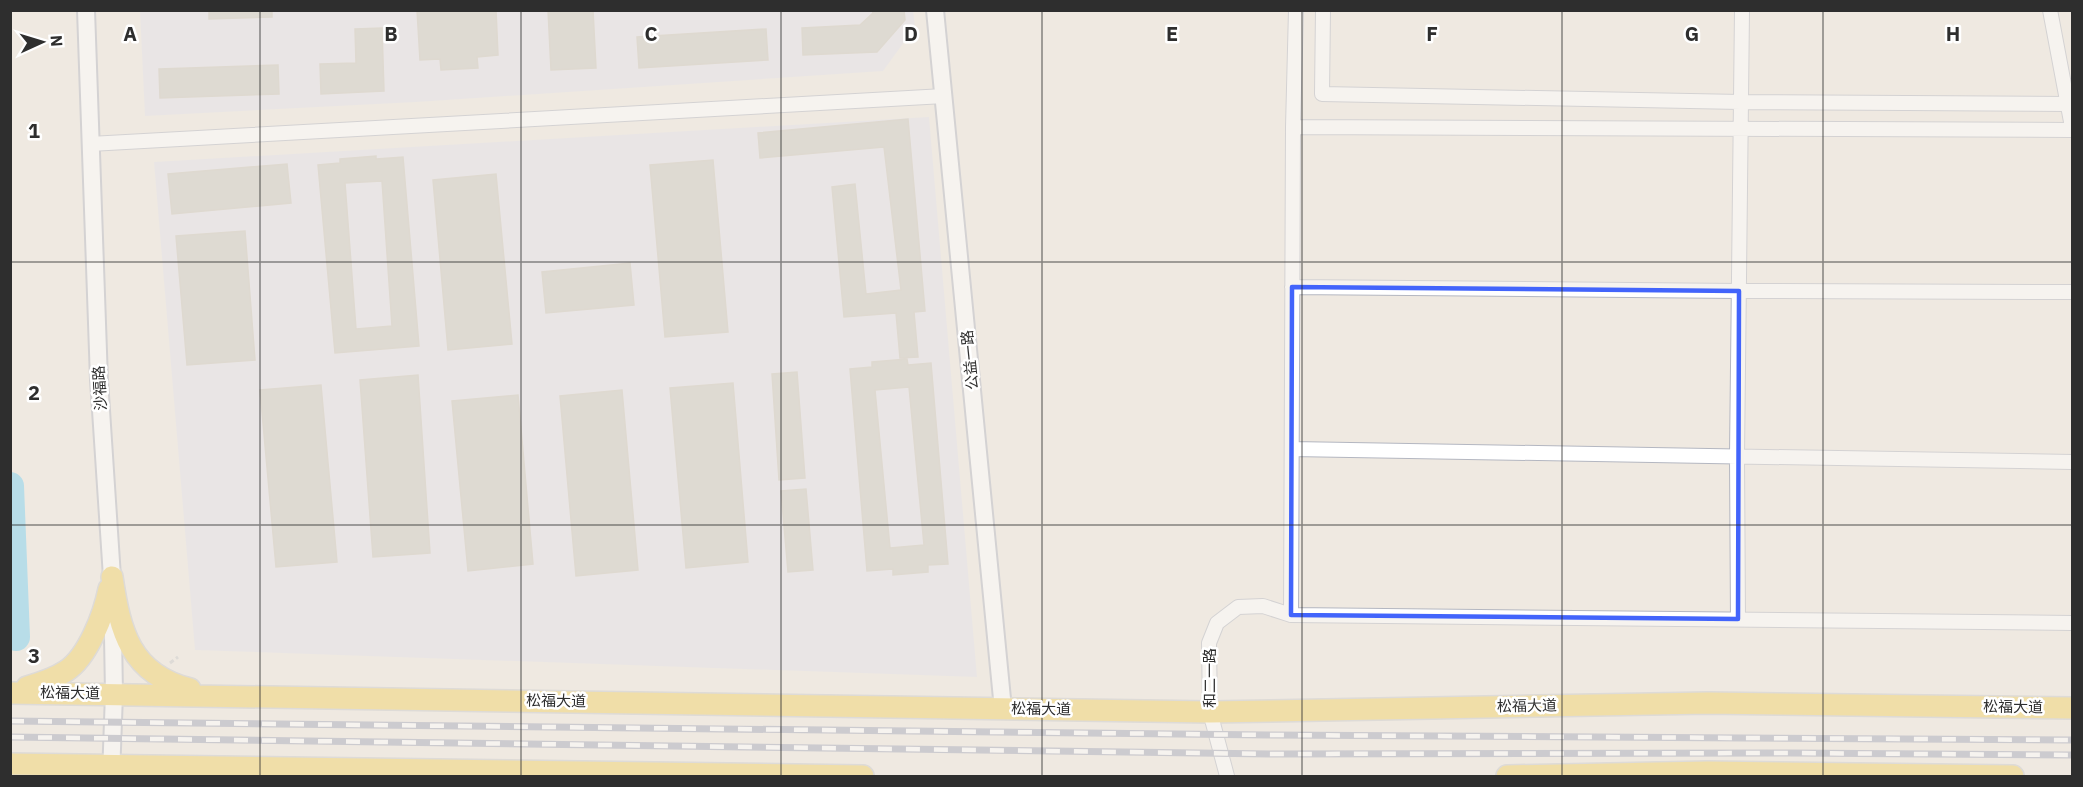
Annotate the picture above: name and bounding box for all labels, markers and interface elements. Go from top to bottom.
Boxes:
north arrow [12,12,72,72]
text: A [123,20,137,47]
text: B [384,20,398,47]
text: C [644,20,658,47]
text: D [904,20,918,47]
text: E [1166,20,1178,47]
text: F [1426,20,1438,47]
text: G [1685,20,1699,47]
text: H [1946,20,1960,47]
text: N [47,34,67,47]
text: 1 [28,117,40,144]
street label: 公益一路 [957,329,982,391]
street label: 沙福路 [89,365,110,411]
text: 2 [28,379,40,406]
text: 3 [28,642,40,669]
street label: 和二一路 [1200,648,1219,708]
street label: 松福大道 [40,682,100,703]
street label: 松福大道 [526,690,586,711]
street label: 松福大道 [1497,695,1557,716]
street label: 松福大道 [1983,696,2043,717]
street label: 松福大道 [1011,698,1071,719]

